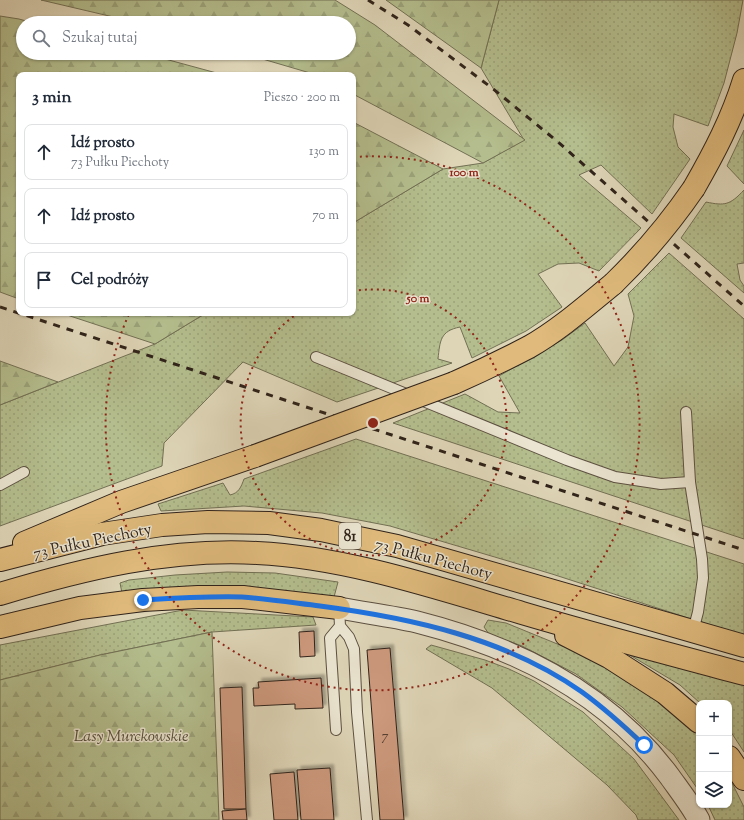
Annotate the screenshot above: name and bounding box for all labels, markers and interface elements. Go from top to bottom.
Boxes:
search box [16,16,356,60]
icon: search [30,27,52,49]
text: Szukaj tutaj [62,28,137,49]
text: 3 min [32,86,71,110]
text: Pieszo · 200 m [264,89,340,107]
text: Idź prosto [71,133,135,154]
icon: ahead [33,141,55,163]
text: 130 m [309,143,339,161]
text: 73 Pułku Piechoty [71,154,169,172]
text: 100 m [448,164,479,182]
icon: ahead [33,205,55,227]
text: Idź prosto [71,206,135,227]
text: 70 m [312,207,339,225]
icon: arrive [33,269,55,291]
text: Cel podróży [71,270,149,291]
text: 50 m [406,290,430,308]
centre of rings [366,416,380,430]
street label: 73 Pułku Piechoty [31,519,154,566]
road number: 81 [339,523,361,549]
street label: 73 Pułku Piechoty [372,534,495,587]
route end [134,591,152,609]
map controls [696,700,732,808]
button: + [696,700,732,736]
park label: Lasy Murckowskie [74,726,188,749]
house number: 7 [381,727,389,747]
route start [635,736,653,754]
button: − [696,736,732,772]
button: layers [696,772,732,808]

